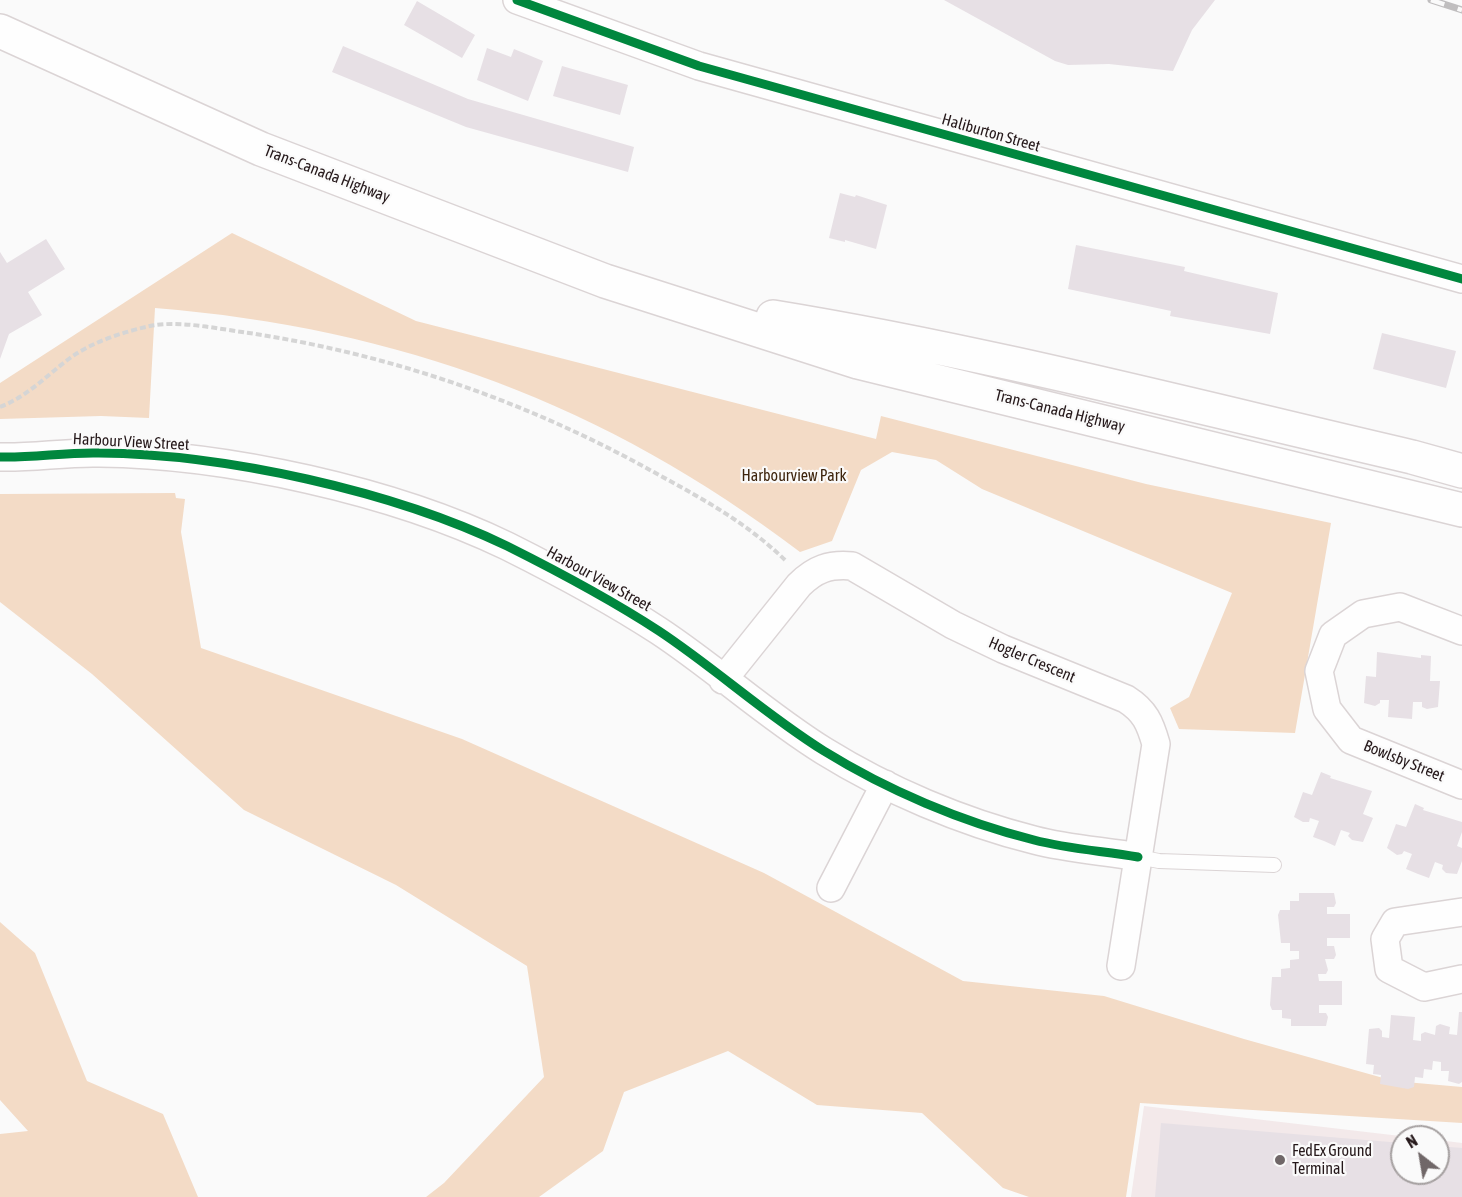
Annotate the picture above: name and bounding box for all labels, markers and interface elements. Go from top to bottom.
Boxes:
street label: Haliburton Street [940,110,1042,156]
street label: Trans-Canada Highway [261,141,393,207]
street label: Trans-Canada Highway [993,386,1127,436]
street label: Harbour View Street [72,429,190,455]
park label: Harbourview Park [742,466,846,486]
street label: Harbour View Street [543,542,655,616]
street label: Hogler Crescent [986,633,1078,687]
street label: Bowlsby Street [1361,736,1447,786]
north arrow [1390,1125,1450,1185]
text: N [1403,1131,1420,1151]
place label: FedEx Ground Terminal [1292,1141,1372,1179]
marker: FedEx Ground Terminal [1273,1153,1287,1167]

